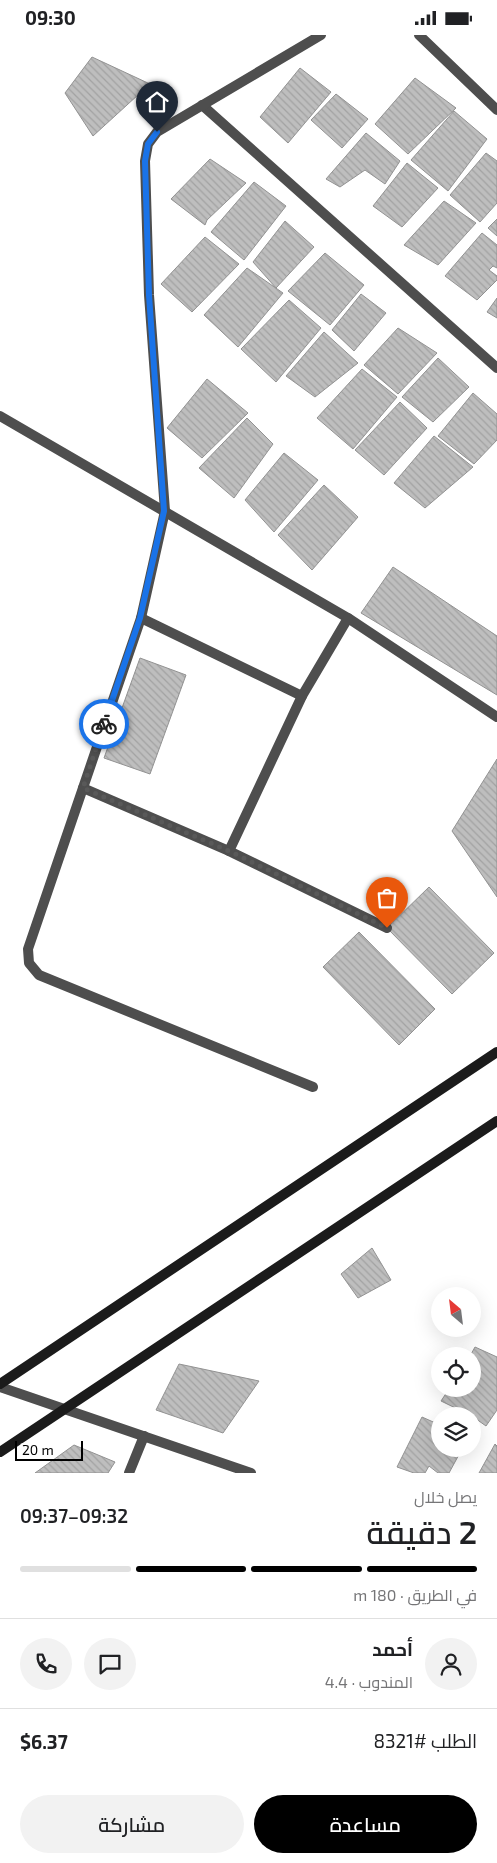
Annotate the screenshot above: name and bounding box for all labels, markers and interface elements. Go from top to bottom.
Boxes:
text: 09:30 [25,6,76,29]
pin [136,81,178,132]
icon: home [143,88,171,116]
courier [79,699,129,749]
icon: bike [90,710,118,738]
pin [366,877,408,928]
icon: bag [373,884,401,912]
north arrow [431,1287,481,1337]
map controls [431,1287,481,1457]
button: locate [431,1347,481,1397]
button: layers [431,1407,481,1457]
scale bar [15,1438,82,1461]
text: 20 m [22,1441,54,1458]
text: يصل خلال [414,1487,477,1506]
text: 09:32–09:37 [20,1504,128,1527]
text: 2 دقيقة [366,1512,477,1550]
text: في الطريق · 180 m [353,1585,477,1604]
text: أحمد [372,1637,413,1660]
button: phone [20,1638,72,1690]
button: chat [84,1638,136,1690]
button: person [425,1638,477,1690]
text: المندوب · 4.4 [325,1672,413,1691]
text: الطلب #8321 [373,1729,477,1752]
text: $6.37 [20,1730,68,1753]
button: مشاركة [20,1795,244,1853]
button: مساعدة [254,1795,477,1853]

